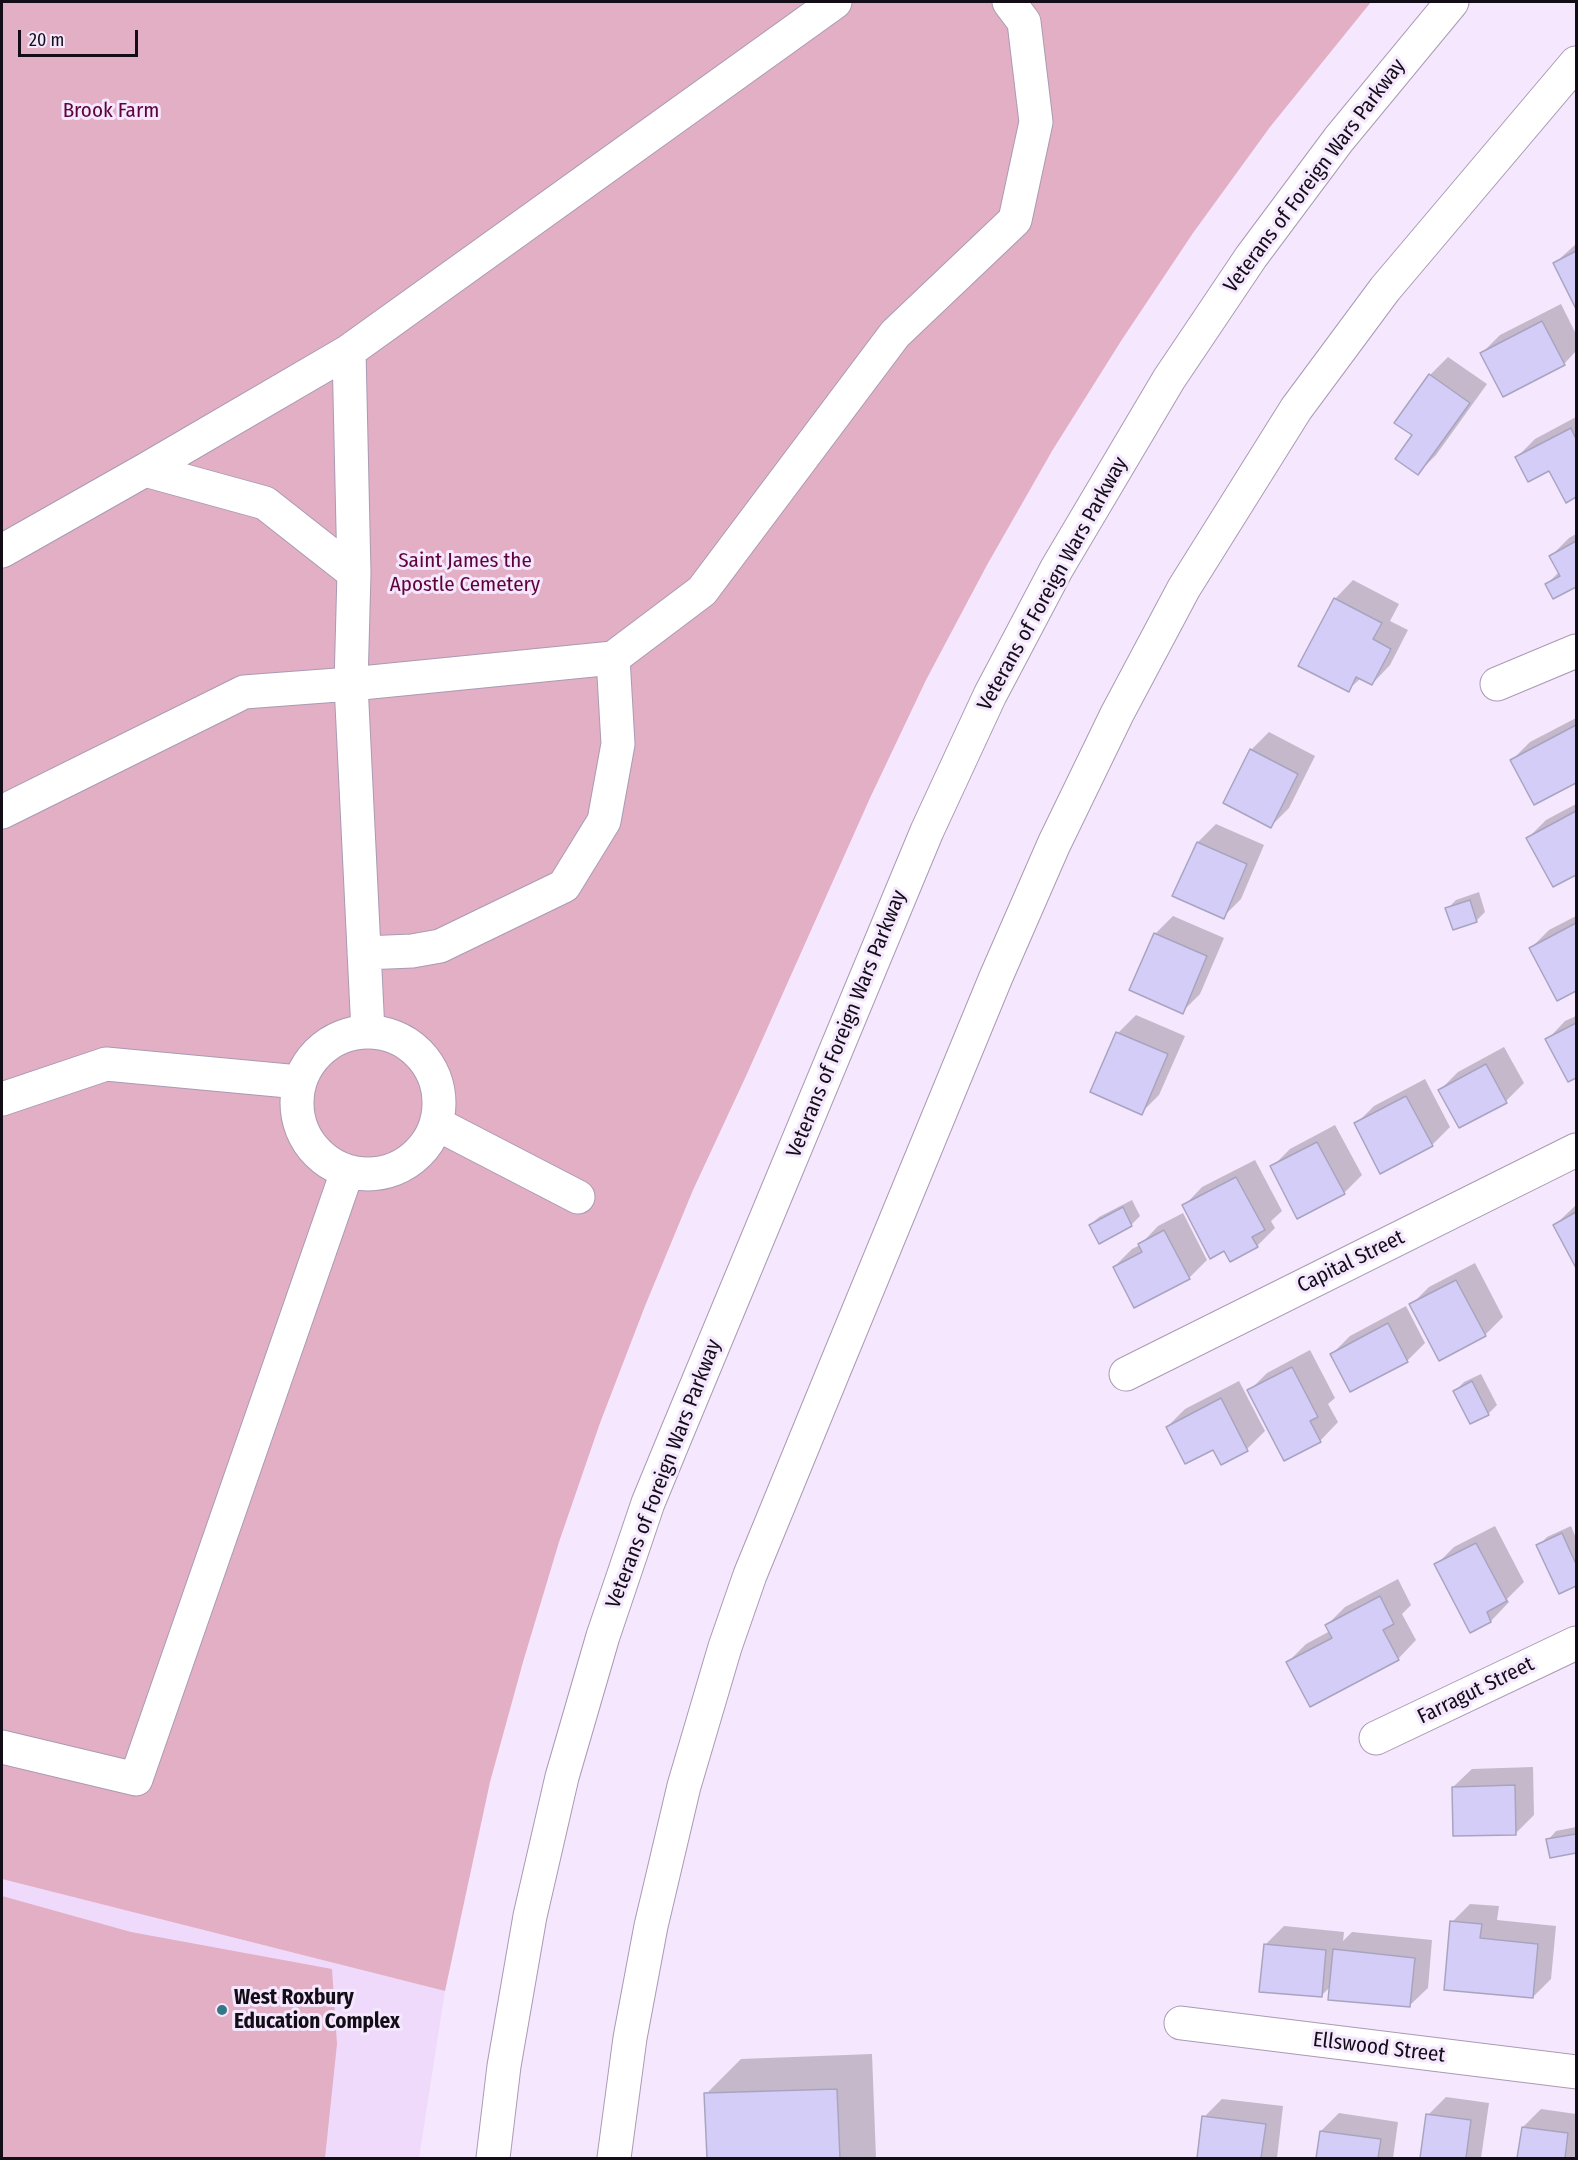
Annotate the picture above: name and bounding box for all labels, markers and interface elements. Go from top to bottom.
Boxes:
scale bar [21,18,141,56]
text: 20 m [29,29,64,51]
street label: Veterans of Foreign Wars Parkway [1219,54,1411,298]
park label: Brook Farm [63,98,159,124]
street label: Veterans of Foreign Wars Parkway [973,453,1133,715]
park label: Saint James the Apostle Cemetery [390,548,540,598]
street label: Veterans of Foreign Wars Parkway [782,887,912,1161]
street label: Capital Street [1293,1225,1409,1299]
street label: Veterans of Foreign Wars Parkway [601,1336,727,1612]
street label: Farragut Street [1414,1652,1538,1730]
place label: West Roxbury Education Complex [234,1985,400,2035]
marker: West Roxbury Education Complex [215,2003,229,2017]
street label: Ellswood Street [1311,2027,1447,2069]

